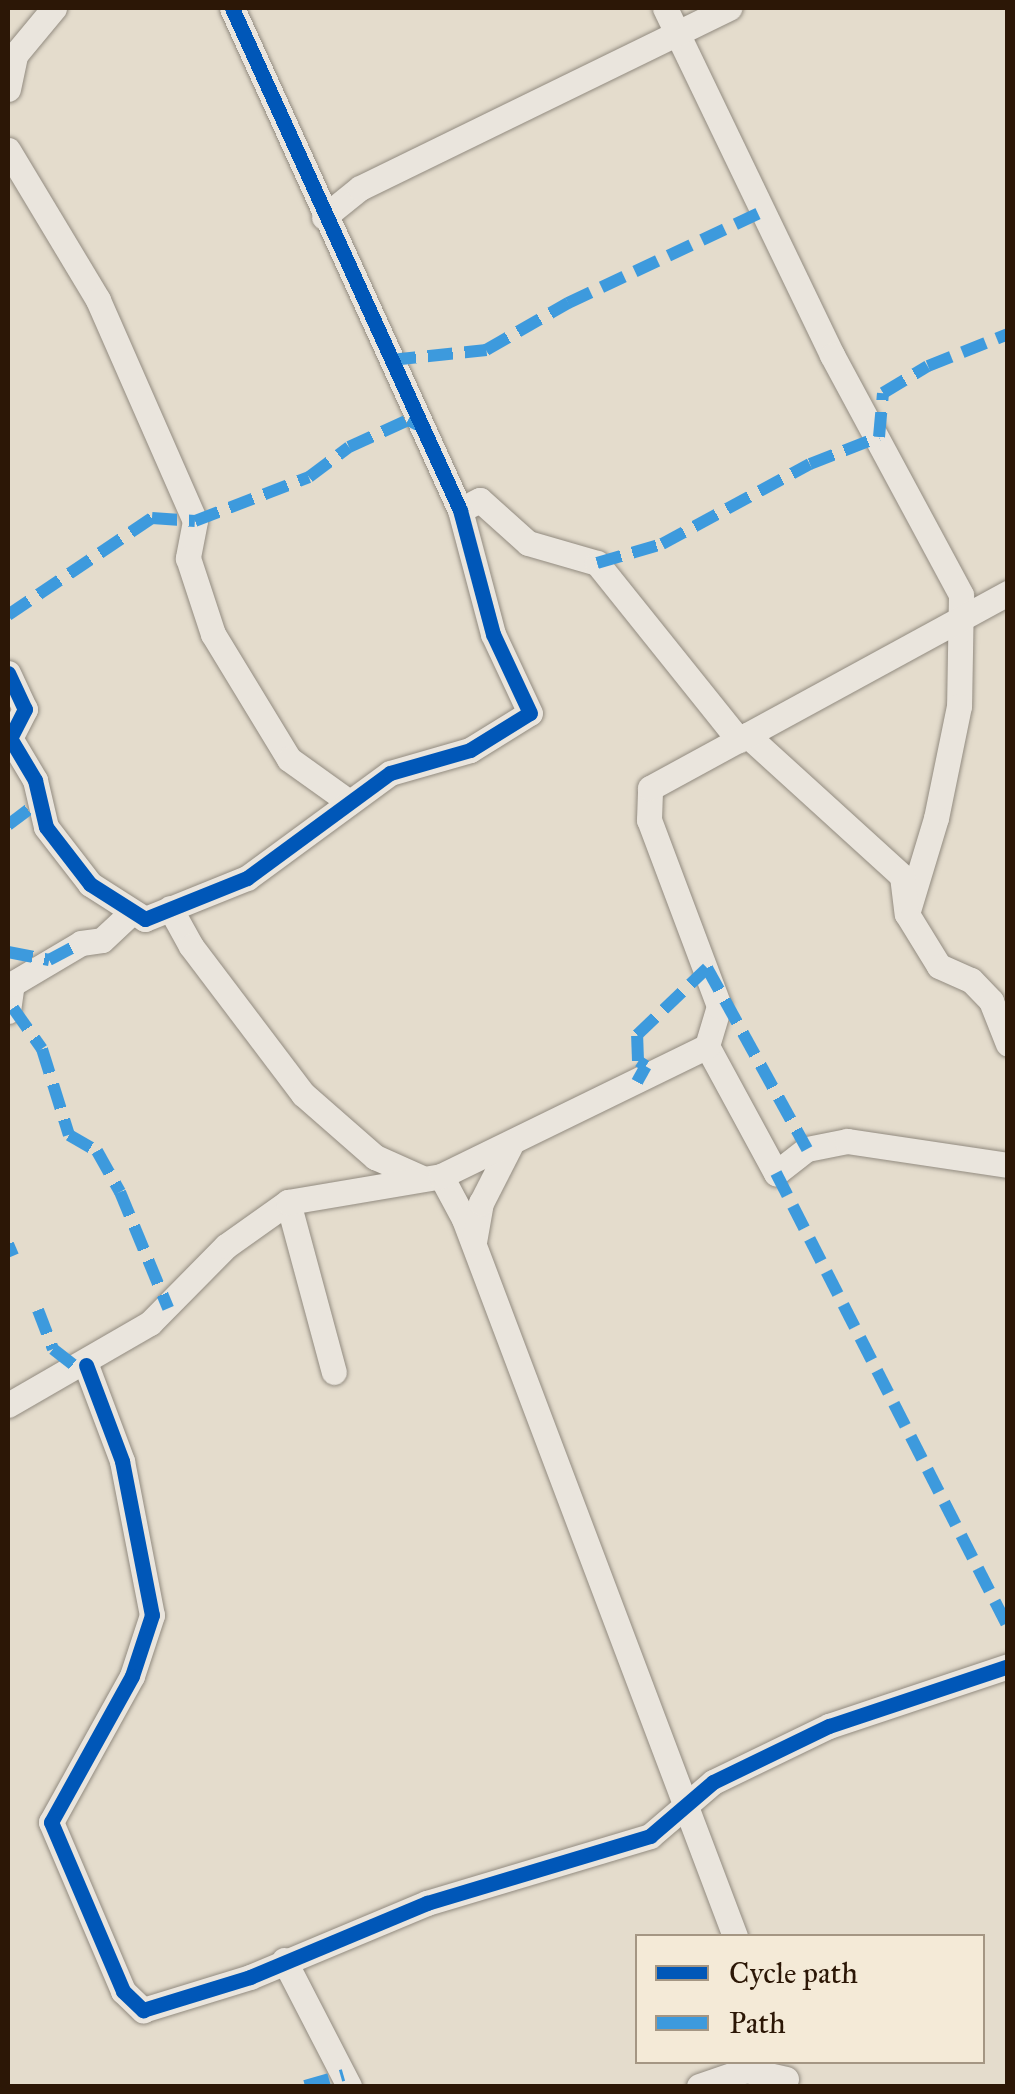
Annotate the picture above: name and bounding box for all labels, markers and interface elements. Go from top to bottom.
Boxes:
legend [635,1934,985,2064]
text: Cycle path [729,1955,858,1991]
text: Path [729,2005,786,2041]

